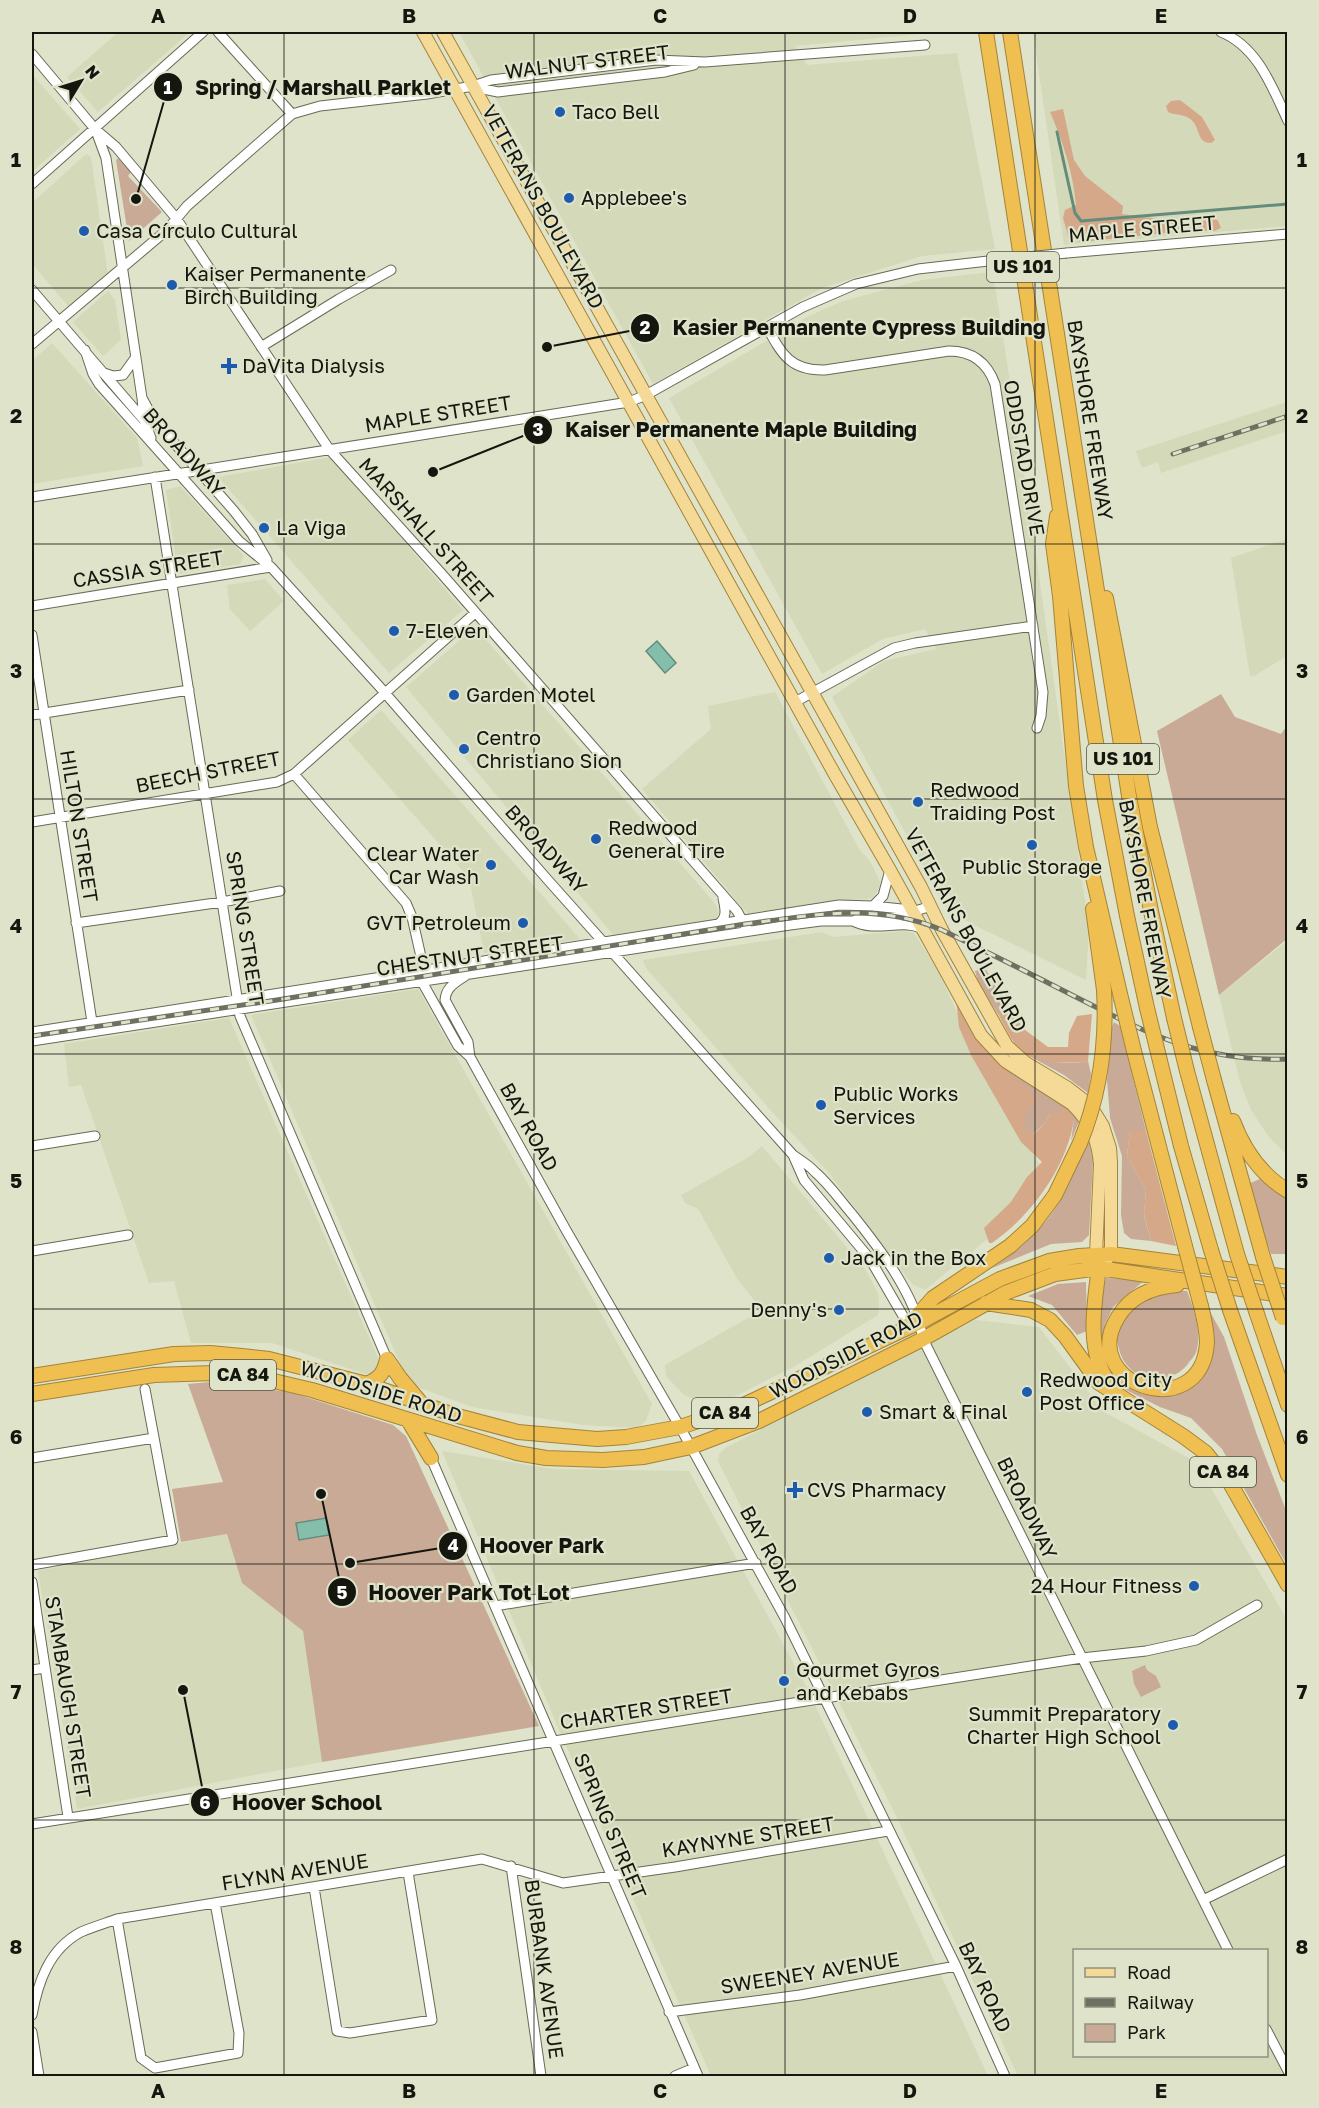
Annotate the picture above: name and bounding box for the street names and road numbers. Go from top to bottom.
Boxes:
street label: WALNUT STREET [503,39,671,83]
street label: VETERANS BOULEVARD [478,100,610,313]
street label: MAPLE STREET [1067,210,1217,246]
road number: US 101 [987,252,1059,282]
street label: BAYSHORE FREEWAY [1063,318,1119,522]
street label: ODDSTAD DRIVE [999,378,1051,538]
street label: MAPLE STREET [363,390,513,436]
street label: BROADWAY [139,402,231,501]
street label: MARSHALL STREET [355,452,499,609]
street label: CASSIA STREET [71,544,225,592]
road number: US 101 [1087,744,1159,774]
street label: BEECH STREET [133,745,282,797]
street label: HILTON STREET [56,748,104,904]
street label: BAYSHORE FREEWAY [1115,797,1177,1001]
street label: BROADWAY [501,799,593,898]
street label: VETERANS BOULEVARD [901,823,1033,1036]
street label: SPRING STREET [222,849,270,1007]
street label: CHESTNUT STREET [375,930,565,980]
street label: BAY ROAD [496,1078,564,1175]
street label: WOODSIDE ROAD [765,1305,926,1403]
street label: WOODSIDE ROAD [297,1355,465,1427]
road number: CA 84 [210,1360,276,1390]
road number: CA 84 [692,1398,758,1428]
street label: BROADWAY [993,1453,1063,1563]
road number: CA 84 [1190,1457,1256,1487]
street label: BAY ROAD [736,1501,804,1598]
street label: STAMBAUGH STREET [41,1594,97,1800]
street label: CHARTER STREET [558,1683,734,1734]
street label: SPRING STREET [569,1749,652,1902]
street label: KAYNYNE STREET [660,1811,836,1862]
street label: FLYNN AVENUE [220,1848,370,1894]
street label: BURBANK AVENUE [520,1877,569,2060]
street label: BAY ROAD [954,1937,1017,2036]
street label: SWEENEY AVENUE [719,1946,901,1998]

